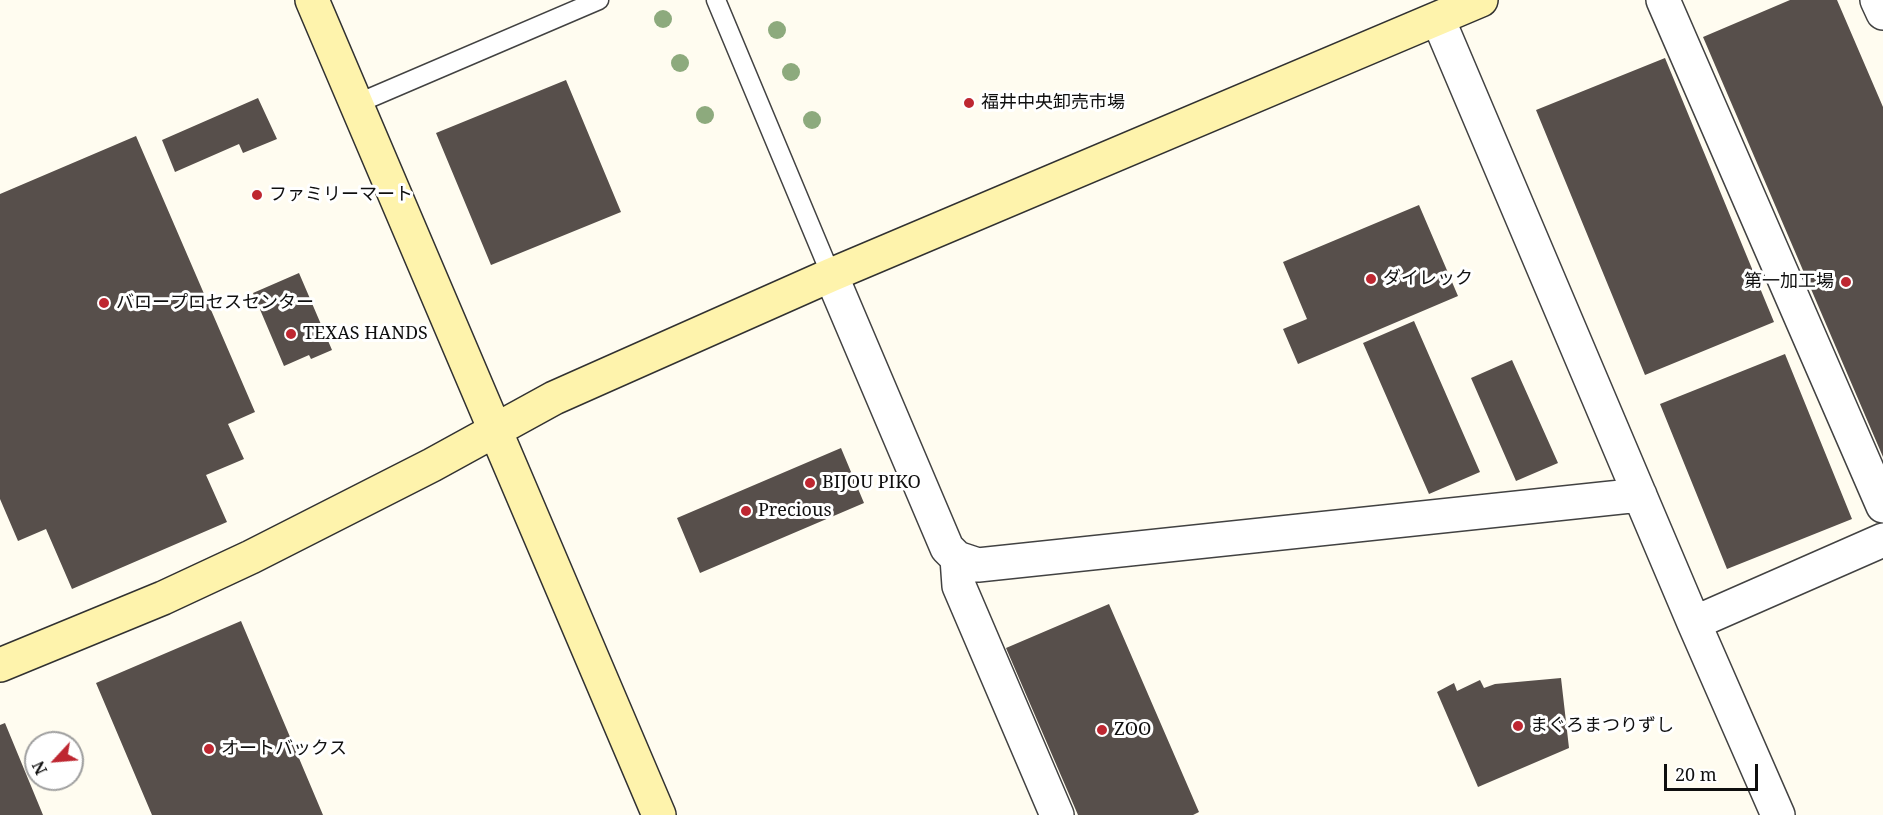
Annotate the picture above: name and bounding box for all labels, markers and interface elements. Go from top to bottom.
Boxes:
place label: 福井中央卸売市場 [981,92,1125,114]
marker: 福井中央卸売市場 [962,96,976,110]
place label: ファミリーマート [269,184,413,206]
marker: ファミリーマート [250,188,264,202]
place label: ダイレック [1383,268,1473,290]
place label: 第一加工場 [1744,271,1834,293]
marker: ダイレック [1364,272,1378,286]
marker: 第一加工場 [1839,275,1853,289]
place label: バロープロセスセンター [116,292,314,314]
marker: バロープロセスセンター [97,296,111,310]
place label: TEXAS HANDS [303,323,428,345]
marker: TEXAS HANDS [284,327,298,341]
place label: BIJOU PIKO [822,472,921,494]
marker: BIJOU PIKO [803,476,817,490]
place label: Precious [758,500,832,522]
marker: Precious [739,504,753,518]
place label: まぐろまつりずし [1530,715,1674,737]
place label: ZOO [1114,719,1151,741]
marker: まぐろまつりずし [1511,719,1525,733]
marker: ZOO [1095,723,1109,737]
north arrow [24,731,84,791]
place label: オートバックス [221,738,347,760]
marker: オートバックス [202,742,216,756]
scale bar [1667,752,1762,790]
text: N [27,758,52,779]
text: 20 m [1675,762,1717,786]

